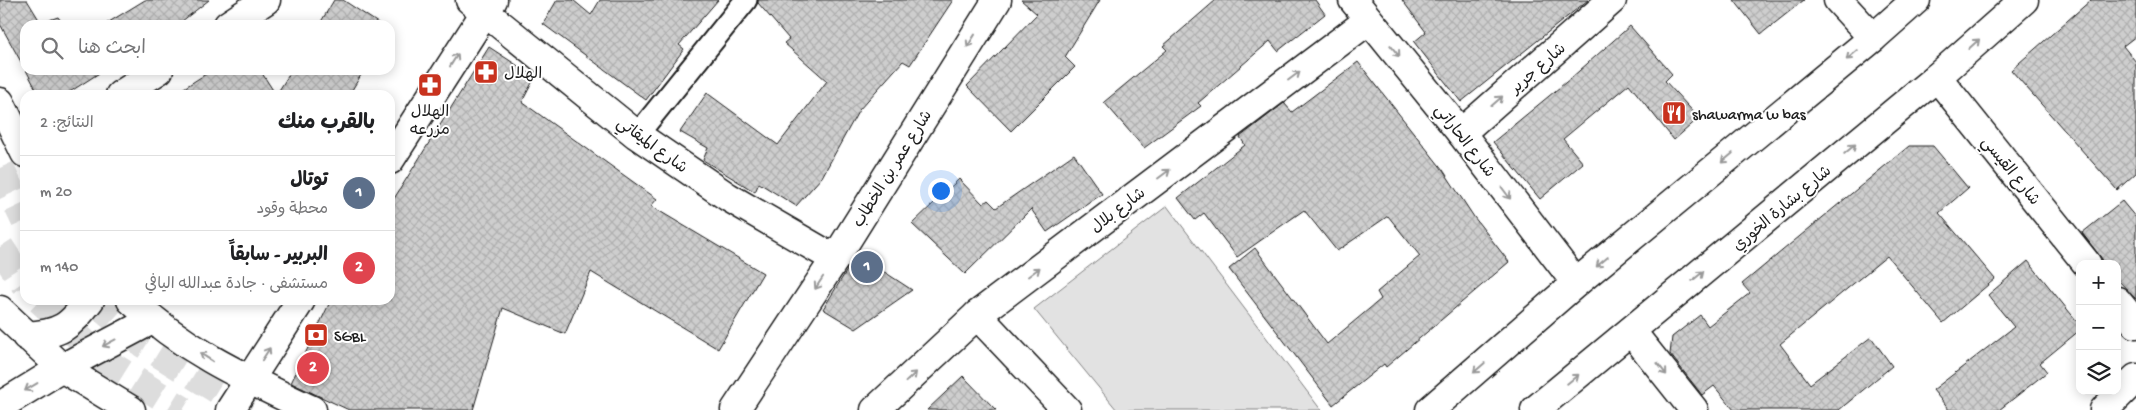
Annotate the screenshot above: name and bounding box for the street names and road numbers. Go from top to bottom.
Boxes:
street label: شارع جرير [1506,40,1571,100]
street label: شارع الحاراتي [1427,102,1498,184]
street label: شارع عمر بن الخطاب [850,108,938,232]
street label: شارع الميقاتي [611,115,690,181]
street label: شارع القيسي [1974,134,2043,212]
street label: شارع بشارة الخوري [1730,163,1837,257]
street label: شارع بلال [1088,185,1150,239]

